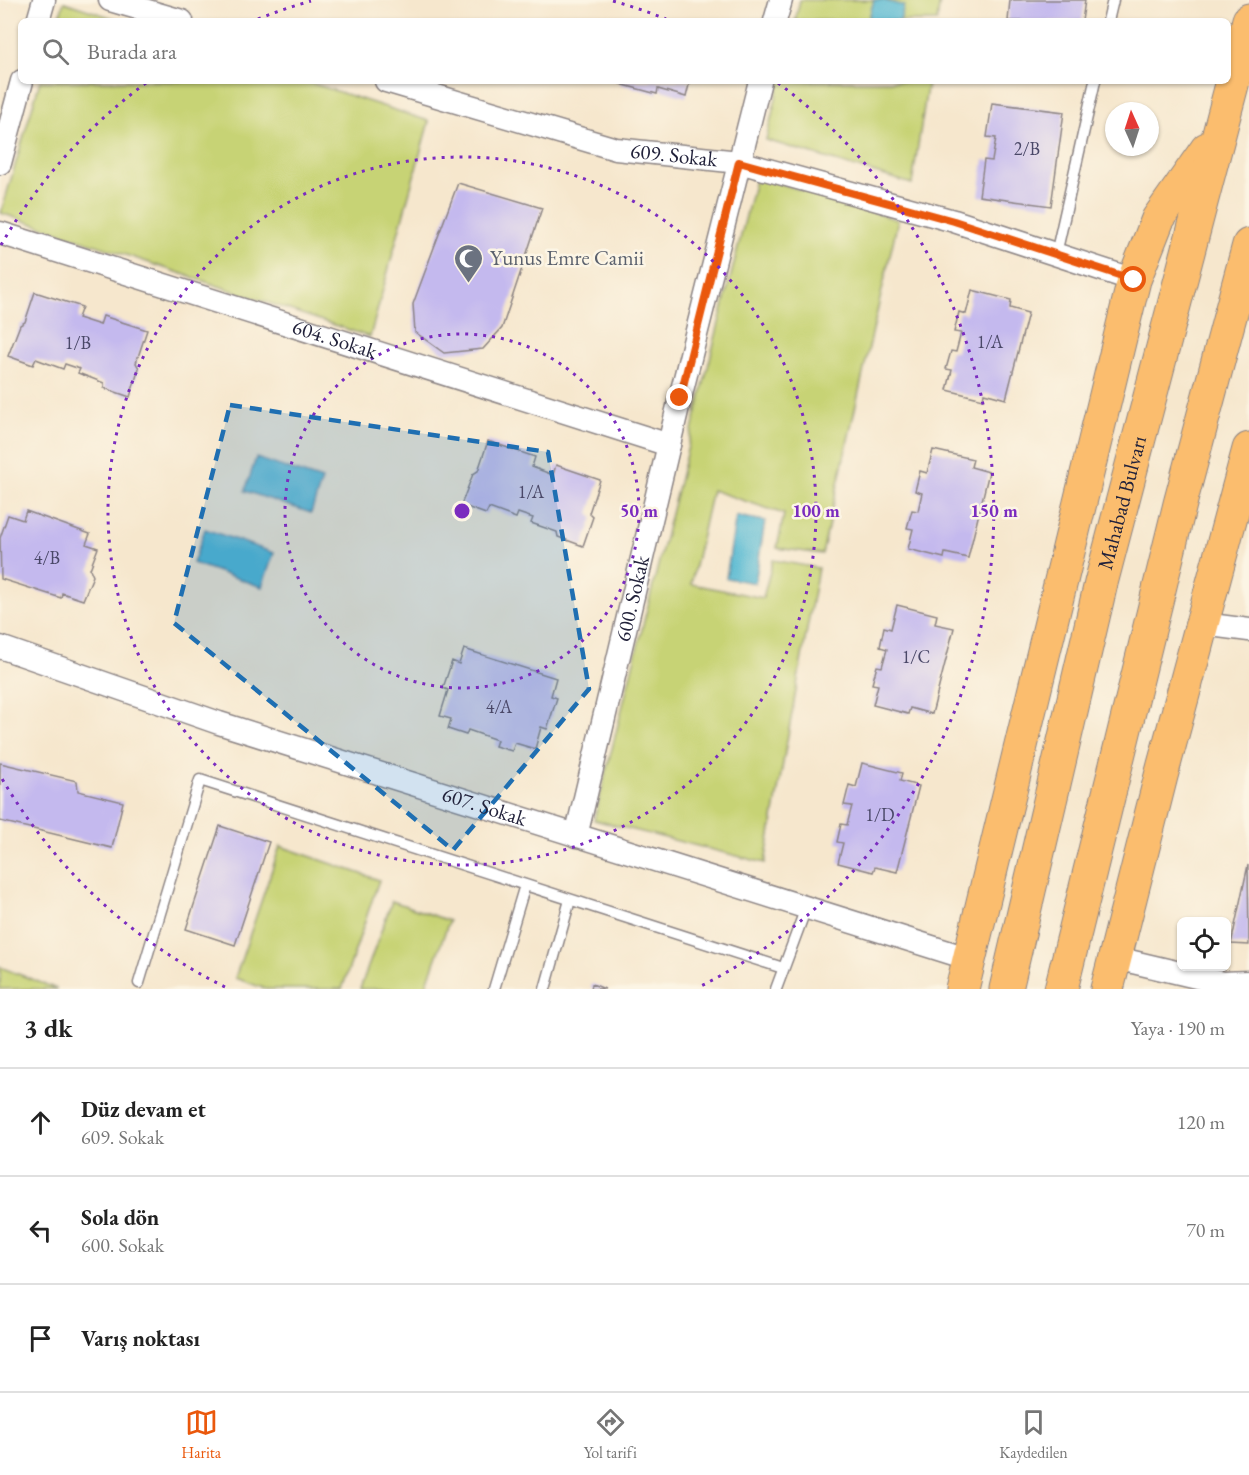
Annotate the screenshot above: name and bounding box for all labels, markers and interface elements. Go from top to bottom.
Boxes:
search box [18,18,1231,84]
icon: search [39,35,72,68]
text: Burada ara [87,37,177,66]
north arrow [1105,102,1159,156]
street label: 609. Sokak [629,137,720,173]
house number: 2/B [1014,137,1040,160]
mosque icon: Yunus Emre Camii [453,242,485,284]
place label: Yunus Emre Camii [490,244,644,271]
route start [1120,266,1146,292]
street label: 604. Sokak [289,313,382,365]
house number: 1/A [977,330,1004,353]
house number: 1/B [65,331,91,354]
route end [666,384,692,410]
street label: Mahabad Bulvarı [1091,433,1152,573]
house number: 1/A [518,480,545,503]
text: 50 m [620,499,658,522]
text: 100 m [792,499,840,522]
text: 150 m [970,499,1018,522]
centre of rings [452,501,472,521]
house number: 4/B [34,546,60,569]
street label: 600. Sokak [609,552,655,644]
house number: 1/C [902,645,930,668]
house number: 4/A [486,695,513,718]
street label: 607. Sokak [439,780,531,832]
house number: 1/D [865,803,895,826]
map controls [1177,917,1231,971]
button: locate [1177,917,1231,971]
text: 3 dk [24,1011,73,1045]
text: Yaya · 190 m [1131,1015,1225,1041]
text: Düz devam et [81,1095,206,1124]
icon: ahead [24,1106,57,1139]
text: 120 m [1177,1109,1225,1135]
text: 609. Sokak [81,1124,164,1150]
text: Sola dön [81,1203,159,1232]
icon: left [24,1214,57,1247]
text: 70 m [1186,1217,1225,1243]
text: 600. Sokak [81,1232,164,1258]
icon: arrive [24,1322,57,1355]
text: Varış noktası [81,1324,200,1353]
tab: Harita [181,1406,221,1463]
tab: Yol tarifi [584,1406,637,1463]
tab: Kaydedilen [999,1406,1068,1463]

